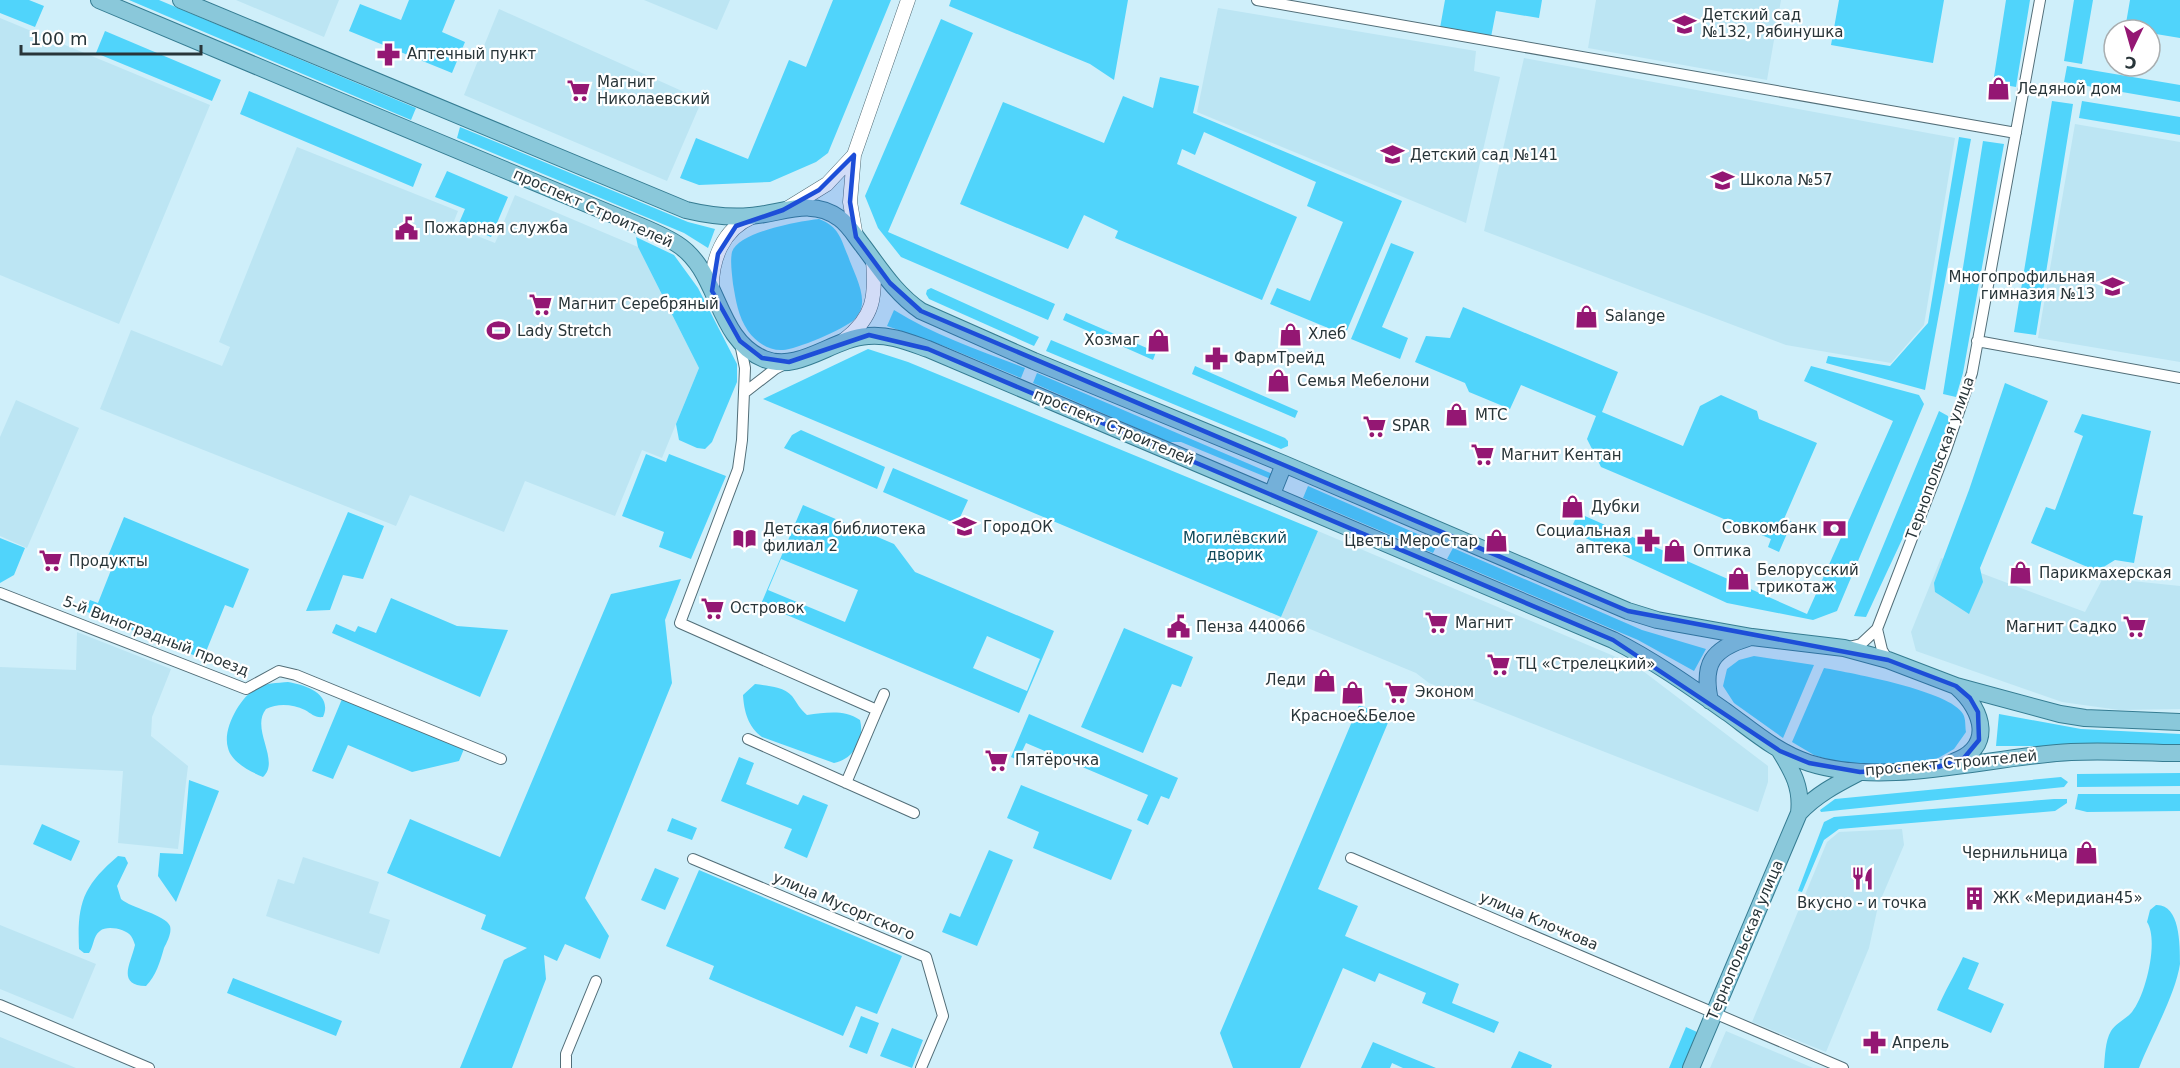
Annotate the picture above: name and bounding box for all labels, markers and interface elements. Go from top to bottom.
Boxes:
place label: Детский сад №132, Рябинушка [1702,6,1844,41]
school or university icon: Детский сад №132, Рябинушка [1671,11,1697,37]
scale bar [21,18,201,56]
north arrow [2102,18,2162,78]
text: 100 m [30,28,88,49]
pharmacy icon: Аптечный пункт [376,41,402,67]
place label: Аптечный пункт [407,45,537,63]
text: С [2124,52,2137,72]
place label: Магнит Николаевский [597,73,710,108]
shop icon: Ледяной дом [1986,76,2012,102]
supermarket icon: Магнит Николаевский [566,78,592,104]
place label: Ледяной дом [2017,80,2121,98]
school or university icon: Детский сад №141 [1379,142,1405,168]
place label: Детский сад №141 [1410,146,1558,164]
street label: проспект Строителей [511,165,675,251]
school or university icon: Школа №57 [1709,167,1735,193]
place label: Школа №57 [1740,171,1833,189]
public building icon: Пожарная служба [393,215,419,241]
place label: Пожарная служба [424,219,568,237]
place label: Многопрофильная гимназия №13 [1948,268,2095,303]
school or university icon: Многопрофильная гимназия №13 [2100,273,2126,299]
supermarket icon: Магнит Серебряный [527,291,553,317]
place label: Магнит Серебряный [558,295,719,313]
shop icon: Salange [1574,303,1600,329]
place label: Salange [1605,307,1665,325]
sports icon: Lady Stretch [486,318,512,344]
shop icon: Хлеб [1277,321,1303,347]
place label: Lady Stretch [517,322,612,340]
place label: Хлеб [1308,325,1346,343]
shop icon: Хозмаг [1145,327,1171,353]
place label: Хозмаг [1084,331,1140,349]
pharmacy icon: ФармТрейд [1203,345,1229,371]
place label: ФармТрейд [1234,349,1325,367]
shop icon: Семья Мебелони [1266,368,1292,394]
place label: Семья Мебелони [1297,372,1430,390]
street label: Тернопольская улица [1902,374,1978,543]
street label: проспект Строителей [1031,385,1197,469]
shop icon: МТС [1444,402,1470,428]
place label: МТС [1475,406,1508,424]
supermarket icon: SPAR [1361,413,1387,439]
place label: SPAR [1392,417,1430,435]
supermarket icon: Магнит Кентан [1470,442,1496,468]
place label: Магнит Кентан [1501,446,1622,464]
shop icon: Дубки [1560,494,1586,520]
place label: Дубки [1591,498,1640,516]
school or university icon: ГородОК [952,514,978,540]
bank icon: Совкомбанк [1822,515,1848,541]
place label: ГородОК [983,518,1053,536]
place label: Совкомбанк [1722,519,1817,537]
place label: Детская библиотека филиал 2 [763,520,926,555]
place label: Социальная аптека [1536,522,1631,557]
library icon: Детская библиотека филиал 2 [732,525,758,551]
pharmacy icon: Социальная аптека [1636,527,1662,553]
shop icon: Цветы МероСтар [1483,528,1509,554]
park label: Могилёвский дворик [1183,529,1287,564]
place label: Цветы МероСтар [1344,532,1478,550]
shop icon: Оптика [1662,538,1688,564]
place label: Оптика [1693,542,1751,560]
supermarket icon: Продукты [38,548,64,574]
place label: Продукты [69,552,148,570]
shop icon: Парикмахерская [2008,560,2034,586]
place label: Белорусский трикотаж [1757,561,1859,596]
place label: Парикмахерская [2039,564,2171,582]
shop icon: Белорусский трикотаж [1726,566,1752,592]
street label: 5-й Виноградный проезд [60,592,252,680]
supermarket icon: Островок [699,595,725,621]
place label: Островок [730,599,805,617]
supermarket icon: Магнит [1424,610,1450,636]
public building icon: Пенза 440066 [1165,614,1191,640]
place label: Магнит [1455,614,1514,632]
supermarket icon: Магнит Садко [2122,614,2148,640]
place label: Пенза 440066 [1196,618,1306,636]
place label: Магнит Садко [2006,618,2117,636]
supermarket icon: ТЦ «Стрелецкий» [1485,651,1511,677]
place label: ТЦ «Стрелецкий» [1515,655,1655,673]
shop icon: Леди [1311,667,1337,693]
place label: Леди [1265,671,1306,689]
shop icon: Красное&Белое [1340,679,1366,705]
supermarket icon: Эконом [1384,679,1410,705]
place label: Эконом [1415,683,1474,701]
place label: Красное&Белое [1290,707,1416,725]
supermarket icon: Пятёрочка [984,747,1010,773]
street label: проспект Строителей [1864,747,2038,779]
place label: Пятёрочка [1015,751,1099,769]
shop icon: Чернильница [2073,840,2099,866]
place label: Чернильница [1962,844,2068,862]
street label: Тернопольская улица [1703,857,1787,1024]
restaurant icon: Вкусно - и точка [1849,866,1875,892]
street label: улица Мусоргского [770,868,918,944]
building icon: ЖК «Меридиан45» [1962,885,1988,911]
street label: улица Клочкова [1477,888,1601,954]
place label: ЖК «Меридиан45» [1993,889,2143,907]
place label: Вкусно - и точка [1797,894,1927,912]
pharmacy icon: Апрель [1861,1030,1887,1056]
place label: Апрель [1892,1034,1949,1052]

